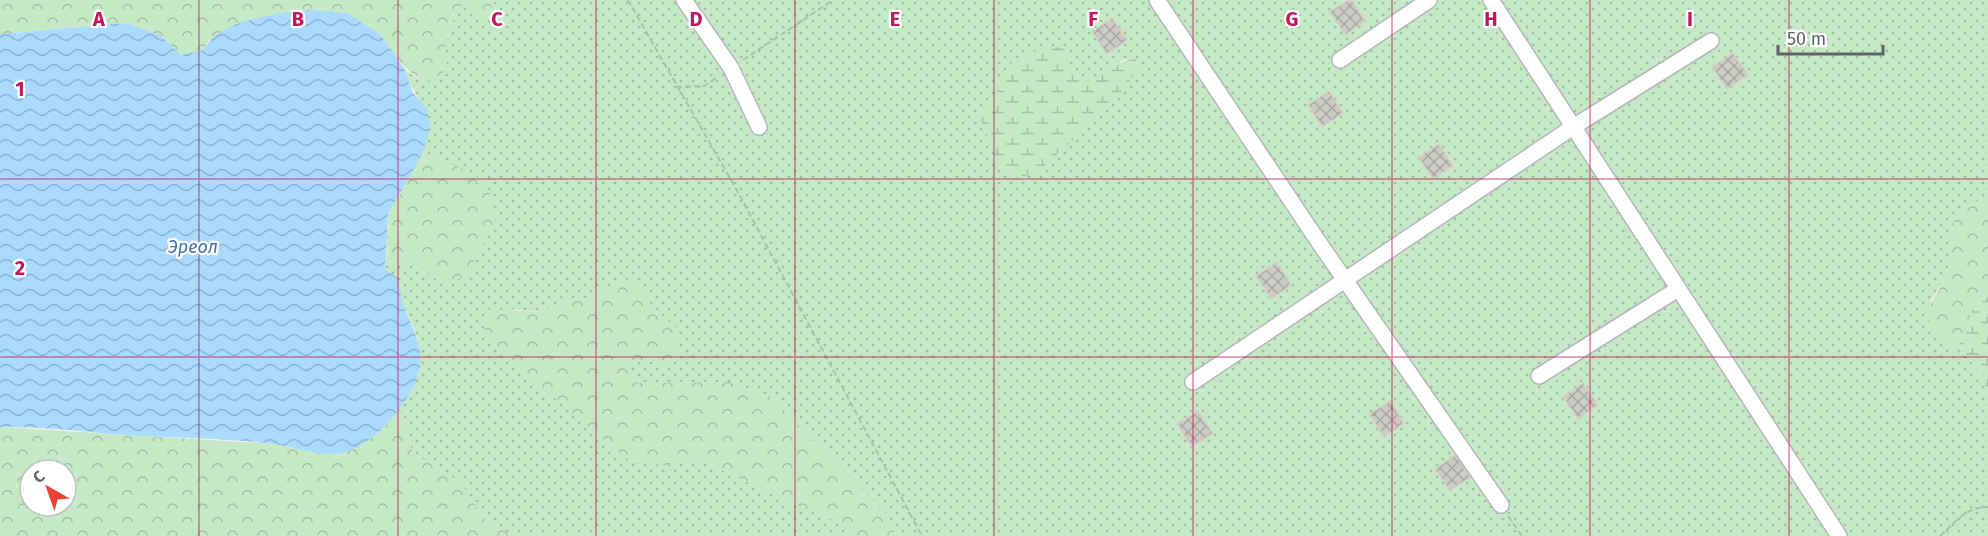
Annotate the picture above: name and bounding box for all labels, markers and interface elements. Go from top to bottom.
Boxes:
text: A [92,7,106,31]
text: B [292,7,304,31]
text: C [491,7,503,31]
text: D [689,7,703,31]
text: E [890,7,900,31]
text: F [1088,7,1098,31]
text: G [1286,7,1298,31]
text: H [1484,7,1498,31]
text: I [1687,7,1693,31]
scale bar [1778,18,1883,56]
text: 50 m [1787,28,1826,50]
text: 1 [15,77,25,101]
water label: Эреол [167,236,218,258]
text: 2 [15,256,25,280]
north arrow [18,458,78,518]
text: С [29,466,49,487]

